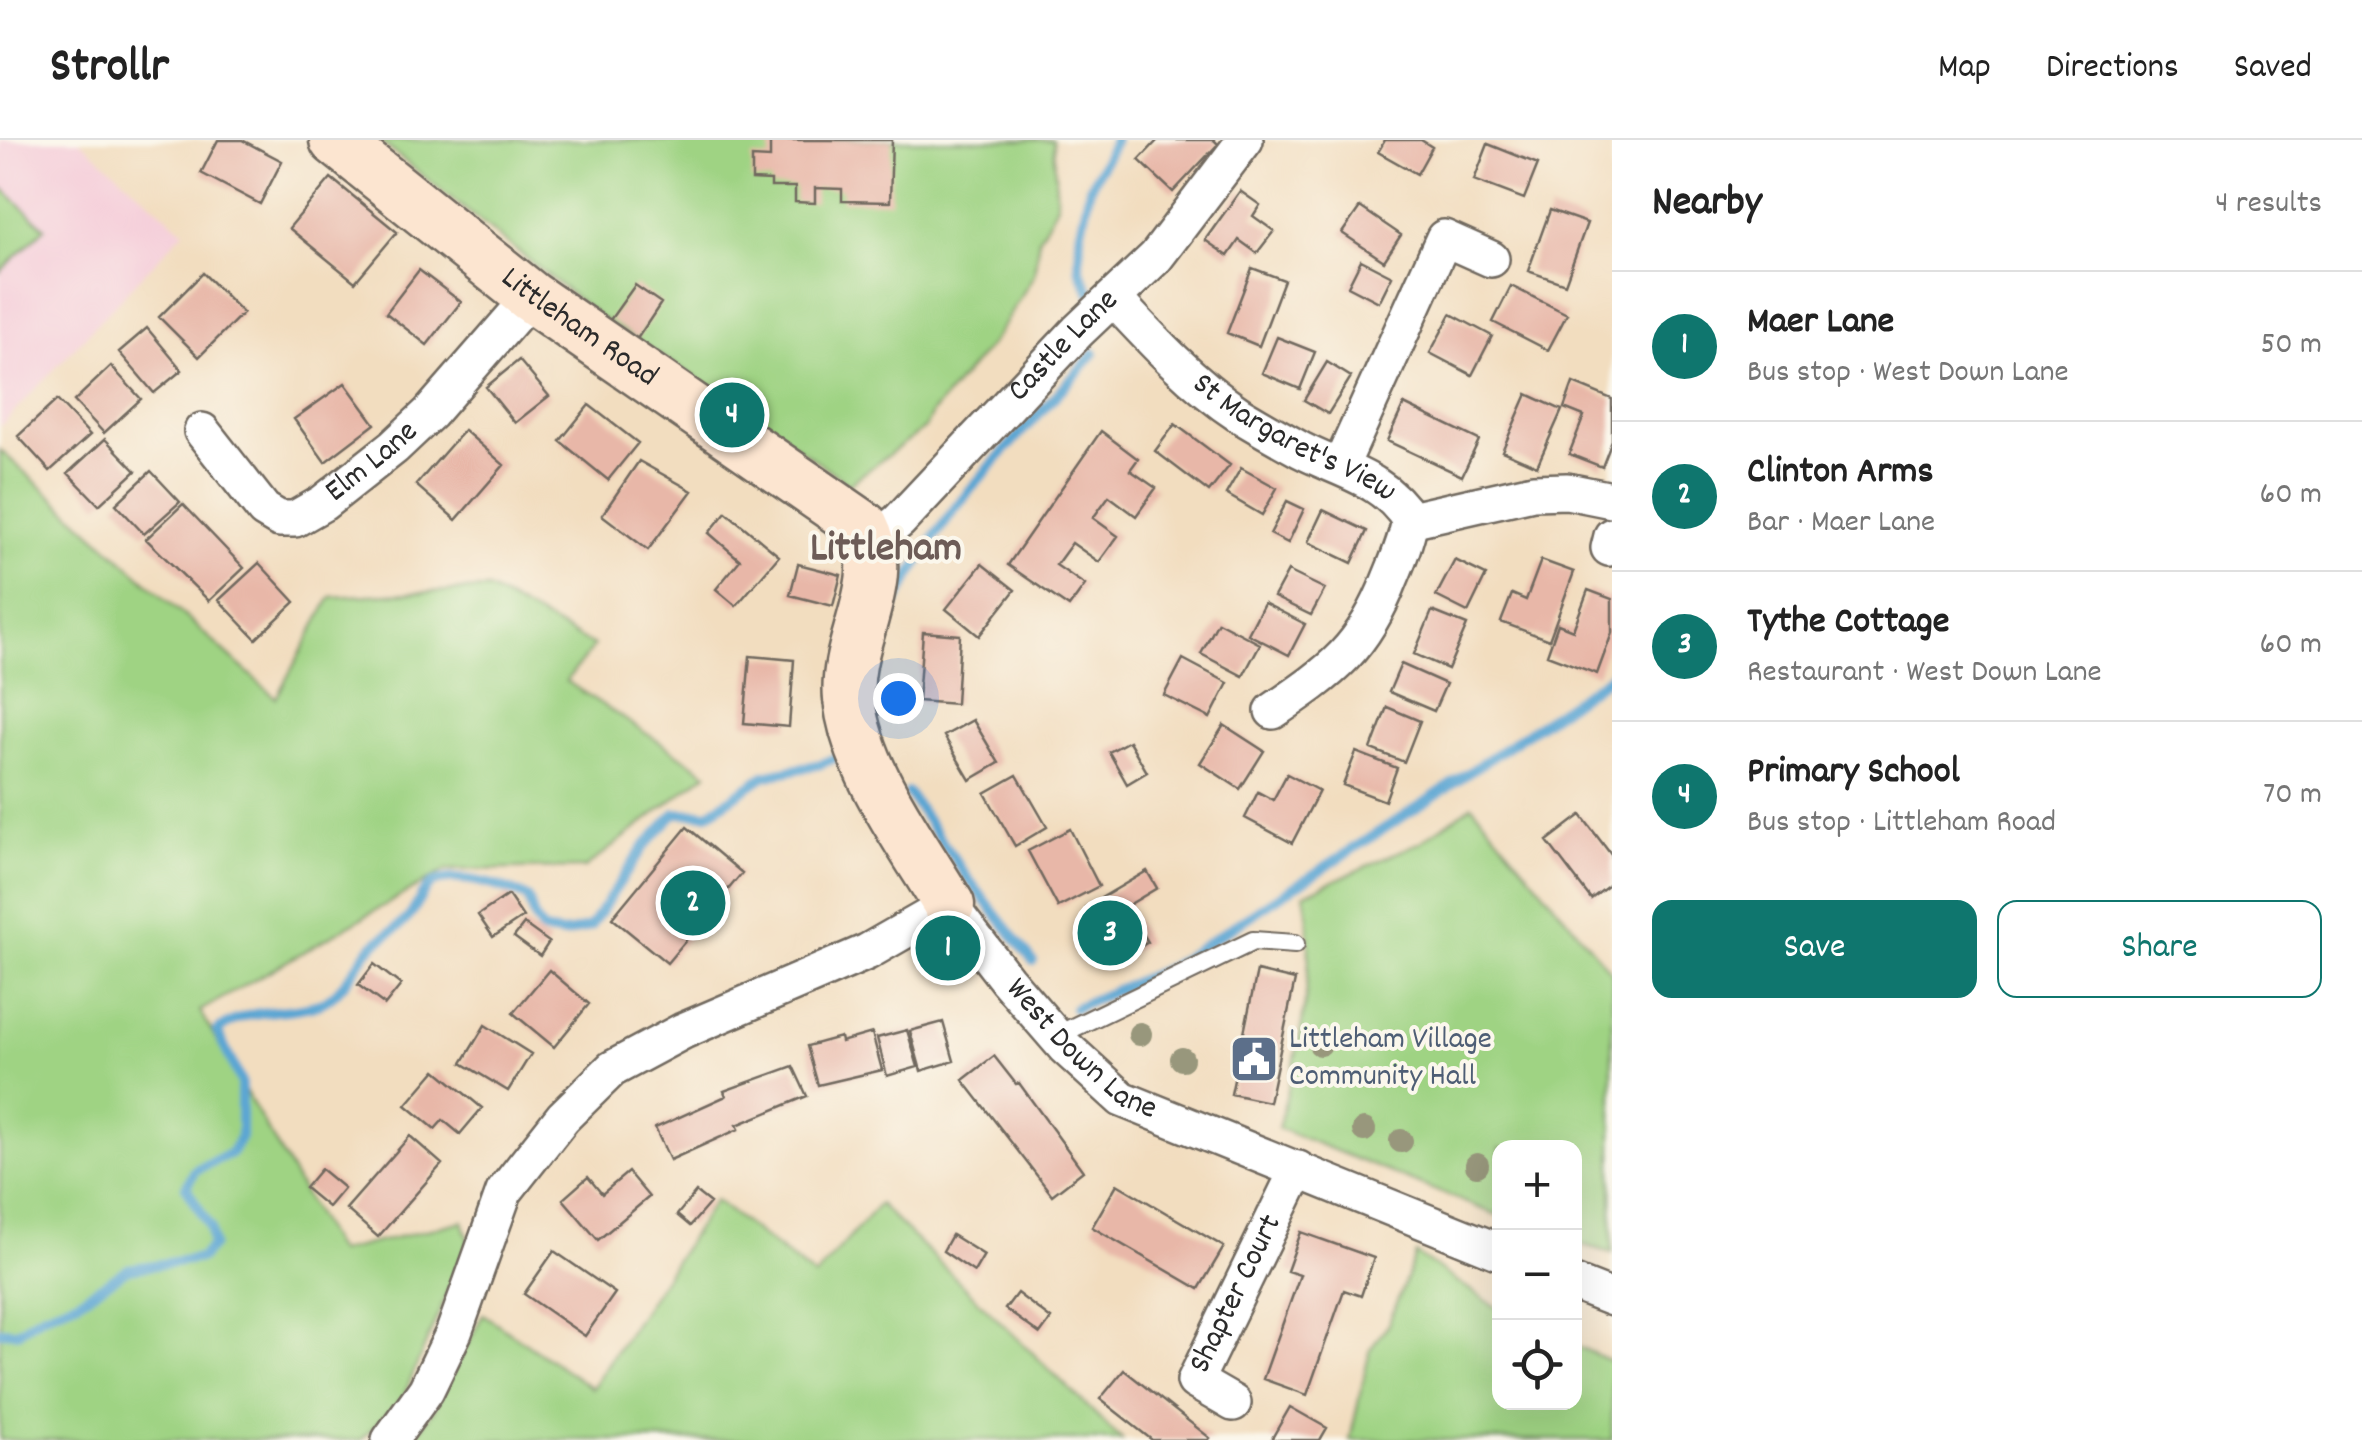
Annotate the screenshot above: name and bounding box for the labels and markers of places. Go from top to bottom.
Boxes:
pin: 4 [700,378,764,452]
pin: 2 [660,866,726,940]
pin: 3 [1078,896,1142,970]
pin: 1 [916,910,980,986]
place label: Littleham Village Community Hall [1289,1018,1492,1101]
public building icon: Littleham Village Community Hall [1228,1033,1280,1085]

